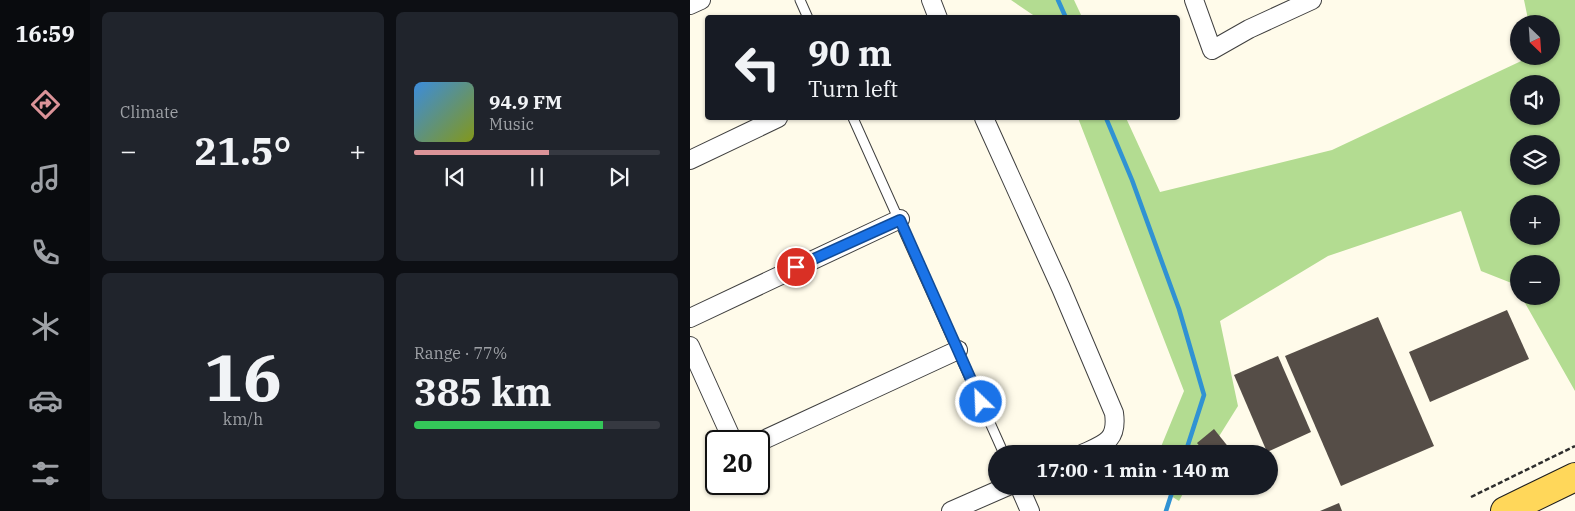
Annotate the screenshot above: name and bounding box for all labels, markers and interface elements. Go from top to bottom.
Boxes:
north arrow [1510,15,1560,65]
map controls [1510,15,1560,305]
text: 16:59 [15,19,75,48]
text: 90 m [808,30,892,76]
icon: left [725,35,790,100]
text: Turn left [808,74,898,103]
button: sound [1510,75,1560,125]
icon: directions [28,87,63,122]
text: 94.9 FM [489,90,562,114]
text: Climate [120,102,178,122]
text: Music [489,114,534,134]
text: 21.5° [195,126,291,175]
text: − [120,132,137,169]
text: + [349,132,366,169]
button: layers [1510,135,1560,185]
icon: music [28,161,63,196]
icon: previous [441,163,469,191]
icon: pause [523,163,551,191]
icon: next [605,163,633,191]
button: + [1510,195,1560,245]
icon: phone [28,235,63,270]
pin [775,246,817,288]
icon: arrive [782,253,810,281]
button: − [1510,255,1560,305]
icon: climate [28,309,63,344]
text: 16 [204,334,282,419]
text: Range · 77% [414,343,507,363]
text: 385 km [414,367,552,416]
position arrow [954,375,1006,427]
icon: car [28,383,63,418]
text: km/h [223,409,263,429]
speed limit sign: 20 [705,430,770,495]
icon: filters [28,456,63,491]
text: 17:00 · 1 min · 140 m [1037,458,1229,482]

